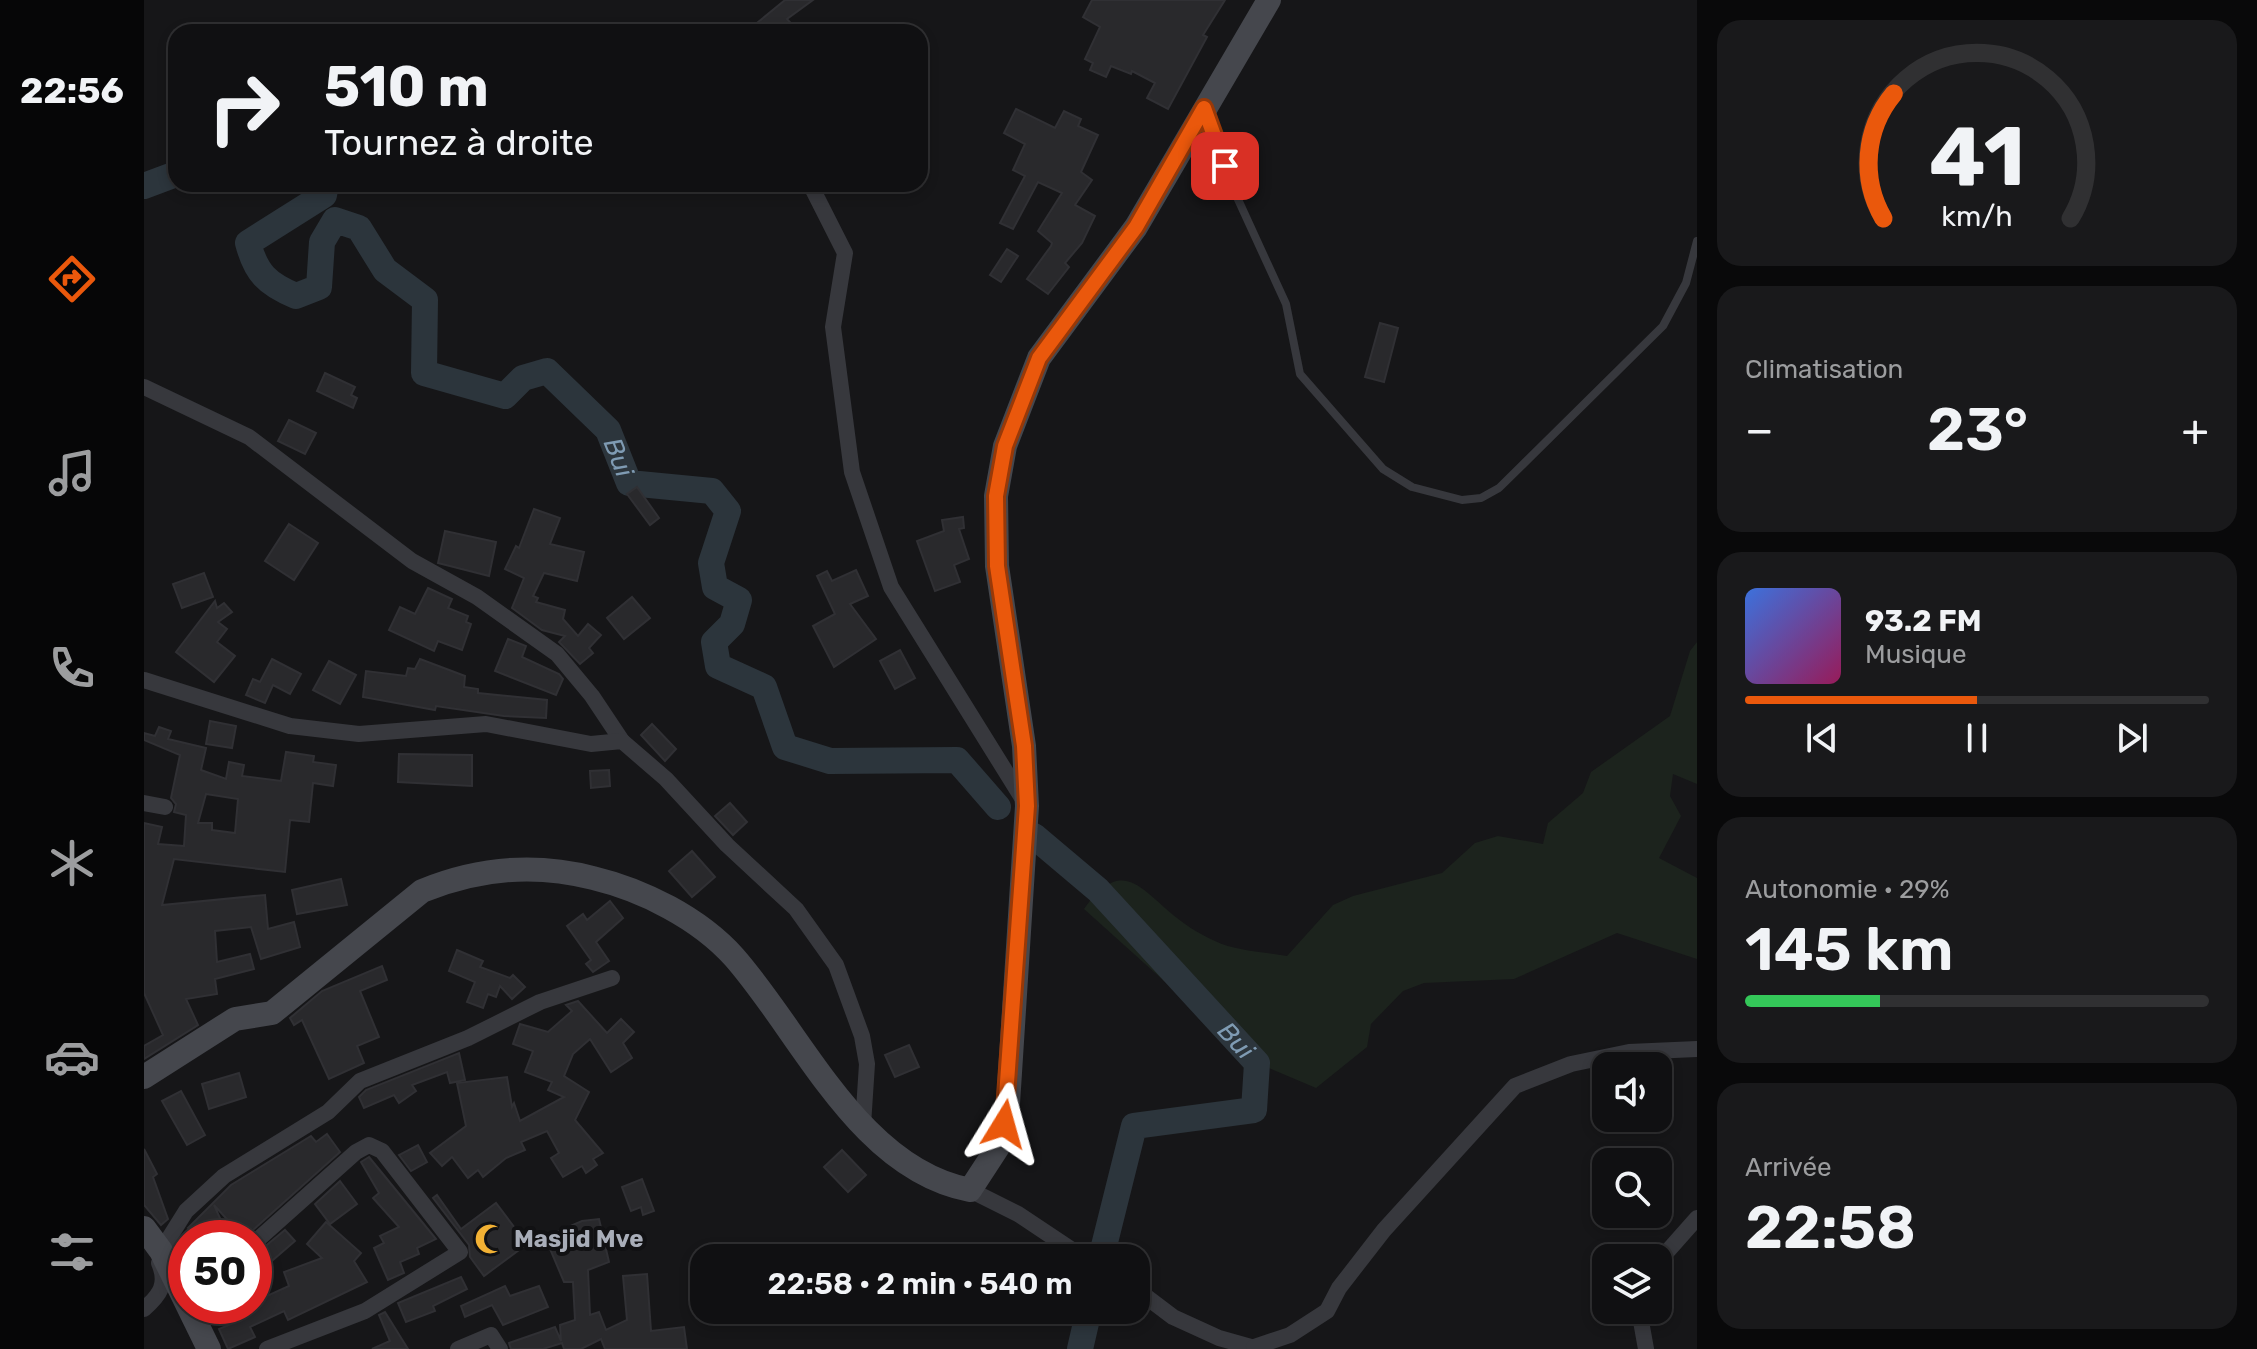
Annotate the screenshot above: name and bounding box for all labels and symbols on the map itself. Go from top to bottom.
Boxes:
pin [1191,132,1259,200]
water label: Bui [597,433,641,482]
water label: Bui [1211,1015,1261,1066]
position arrow [962,1082,1046,1166]
speed limit sign: 50 [168,1220,272,1324]
mosque icon: Masjid Mve [473,1222,507,1256]
place label: Masjid Mve [514,1225,644,1253]

